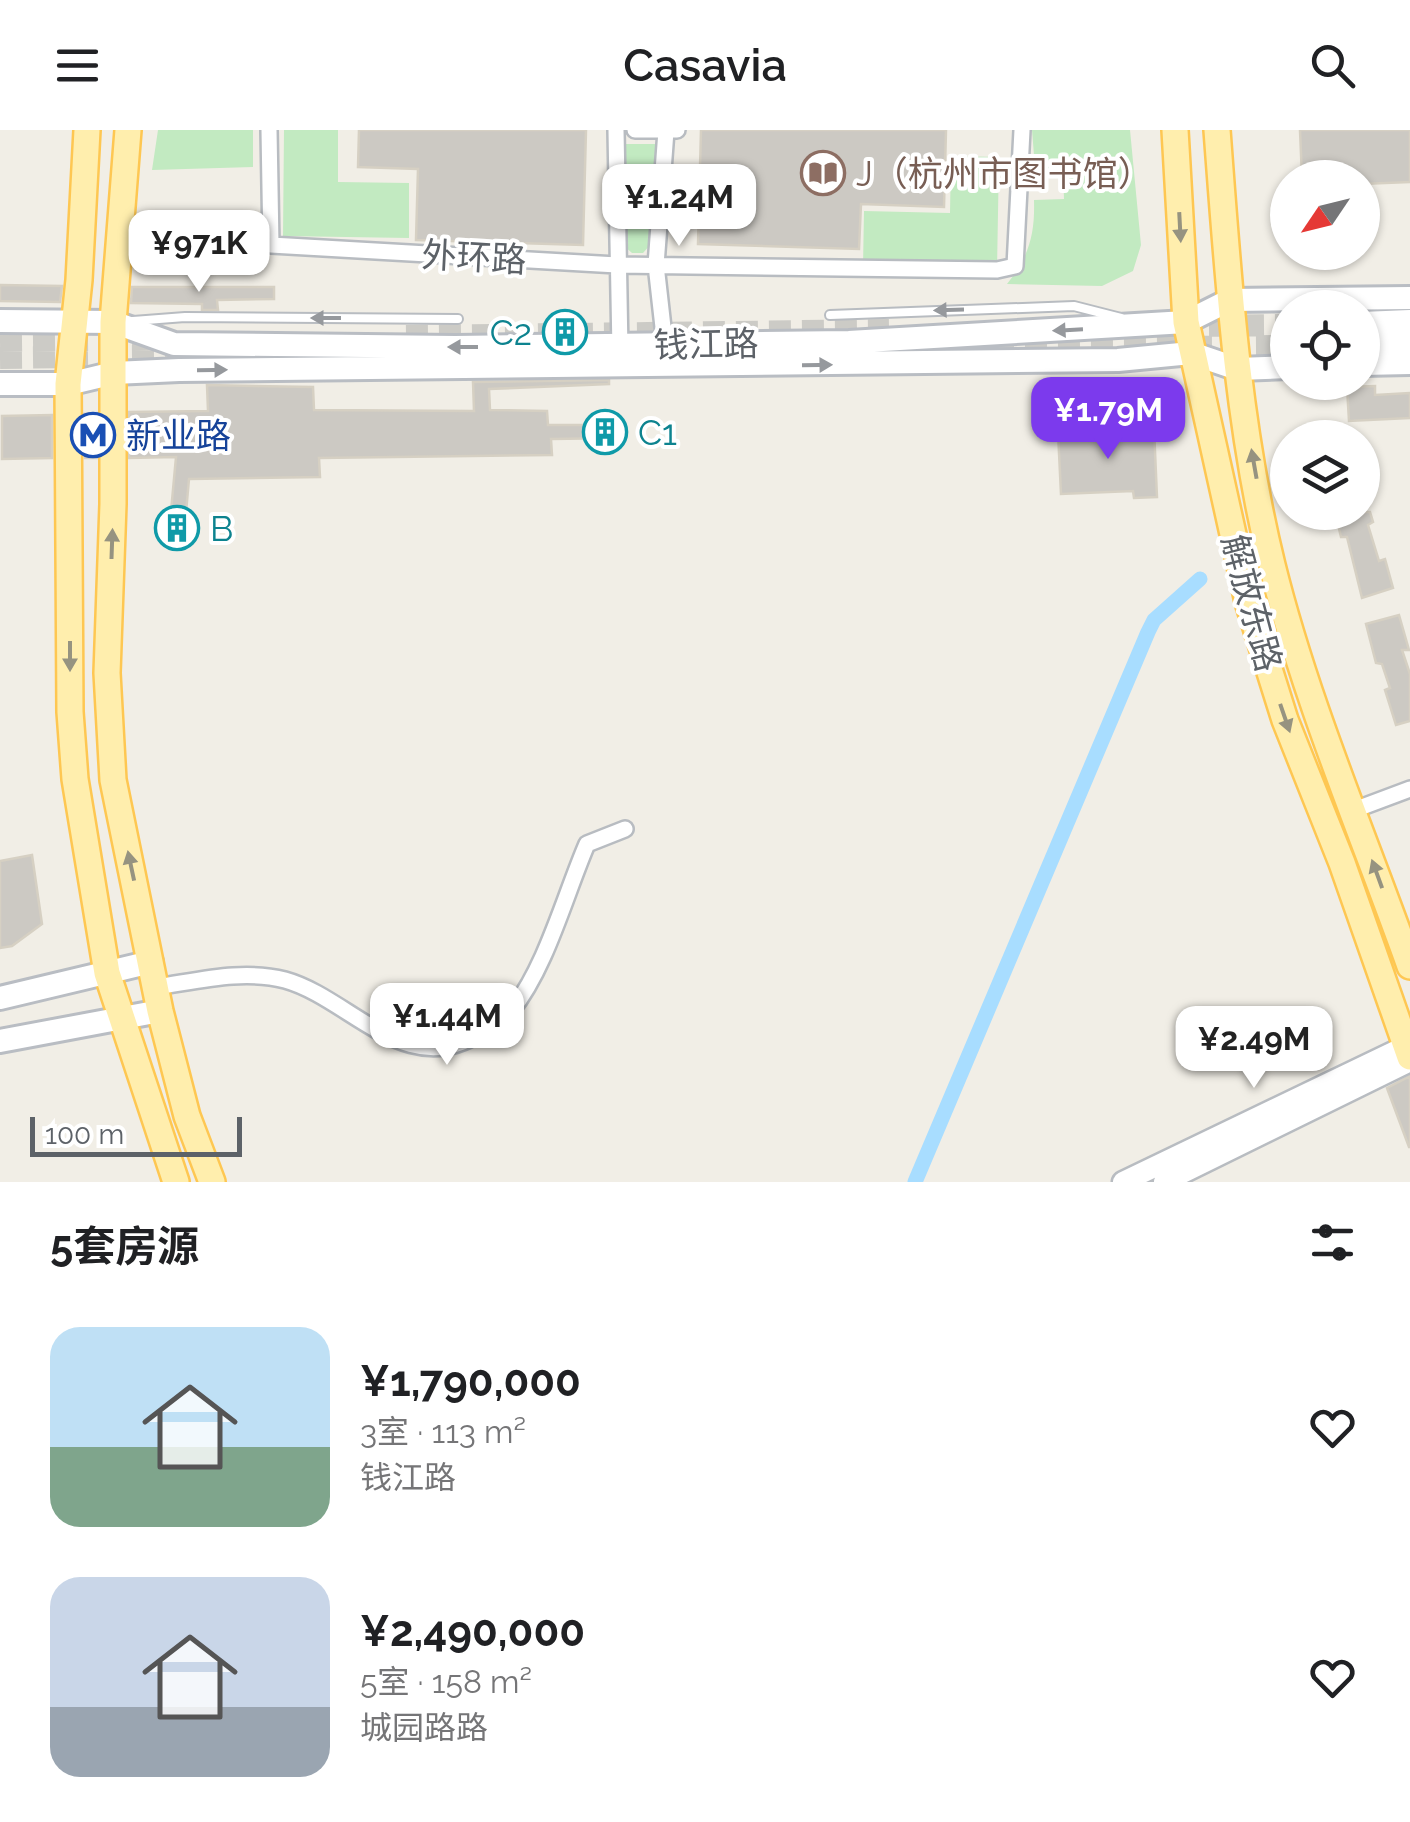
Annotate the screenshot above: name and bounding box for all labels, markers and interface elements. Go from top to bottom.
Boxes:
icon: menu [50,38,105,93]
icon: search [1305,38,1360,93]
text: Casavia [623,39,787,92]
library icon: J（杭州市图书馆） [800,150,846,196]
place label: J（杭州市图书馆） [856,153,1153,194]
north arrow [1270,160,1380,270]
map controls [1270,160,1380,530]
pin: ¥1.24M [598,164,760,249]
text: ¥1.24M [624,178,734,215]
pin: ¥971K [129,210,269,295]
one-way arrow [1172,212,1188,244]
text: ¥971K [151,224,247,261]
street label: 外环路 [420,234,528,280]
button: locate [1270,290,1380,400]
one-way arrow [933,303,965,319]
building icon: C2 [542,309,588,355]
one-way arrow [309,310,341,326]
place label: C2 [490,312,532,353]
one-way arrow [1051,322,1083,338]
street label: 钱江路 [653,323,759,365]
one-way arrow [447,339,479,355]
one-way arrow [801,357,833,373]
one-way arrow [196,362,228,378]
pin: ¥1.79M [1027,377,1189,462]
text: ¥1.79M [1053,391,1163,428]
building icon: C1 [582,409,628,455]
metro station icon: 新业路 [70,412,116,458]
place label: C1 [638,412,677,453]
place label: 新业路 [126,415,231,456]
button: layers [1270,420,1380,530]
one-way arrow [1246,447,1261,479]
building icon: B [154,505,200,551]
place label: B [210,508,233,549]
one-way arrow [104,527,120,559]
street label: 解放东路 [1214,530,1290,676]
one-way arrow [62,641,78,673]
one-way arrow [1278,703,1293,733]
one-way arrow [122,851,138,882]
one-way arrow [1369,859,1384,889]
pin: ¥1.44M [366,983,528,1068]
text: ¥1.44M [392,997,502,1034]
pin: ¥2.49M [1173,1006,1335,1091]
text: ¥2.49M [1198,1020,1310,1057]
scale bar [30,1112,242,1156]
text: 100 m [45,1118,124,1151]
icon: filters [1305,1215,1360,1270]
text: 5套房源 [50,1222,199,1271]
text: ¥1,790,000 [360,1357,581,1406]
icon: home [130,1367,250,1487]
icon: heart [1305,1400,1360,1455]
text: 3室 · 113 m² [360,1413,526,1450]
text: 钱江路 [360,1459,456,1496]
text: ¥2,490,000 [360,1607,585,1656]
icon: home [130,1617,250,1737]
icon: heart [1305,1650,1360,1705]
text: 5室 · 158 m² [360,1663,532,1700]
text: 城园路路 [360,1709,488,1746]

